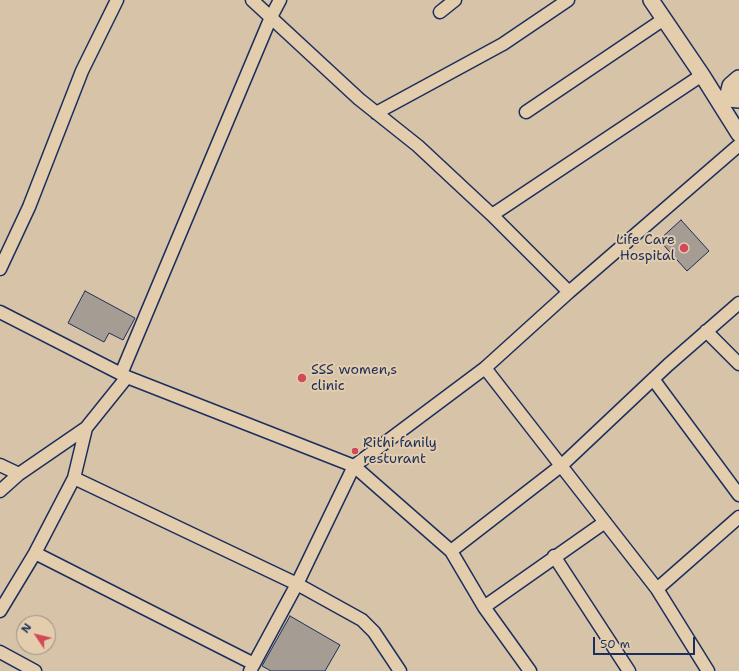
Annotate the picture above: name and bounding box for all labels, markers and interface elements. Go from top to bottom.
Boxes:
place label: Life Care Hospital [616,232,675,264]
marker: Life Care Hospital [678,242,690,254]
place label: SSS women,s clinic [311,362,397,394]
marker: SSS women,s clinic [296,372,308,384]
place label: Rithi fanily resturant [363,435,437,468]
marker: Rithi fanily resturant [350,446,360,456]
north arrow [16,615,56,655]
text: N [18,621,35,636]
scale bar [595,629,697,655]
text: 50 m [600,636,630,652]

